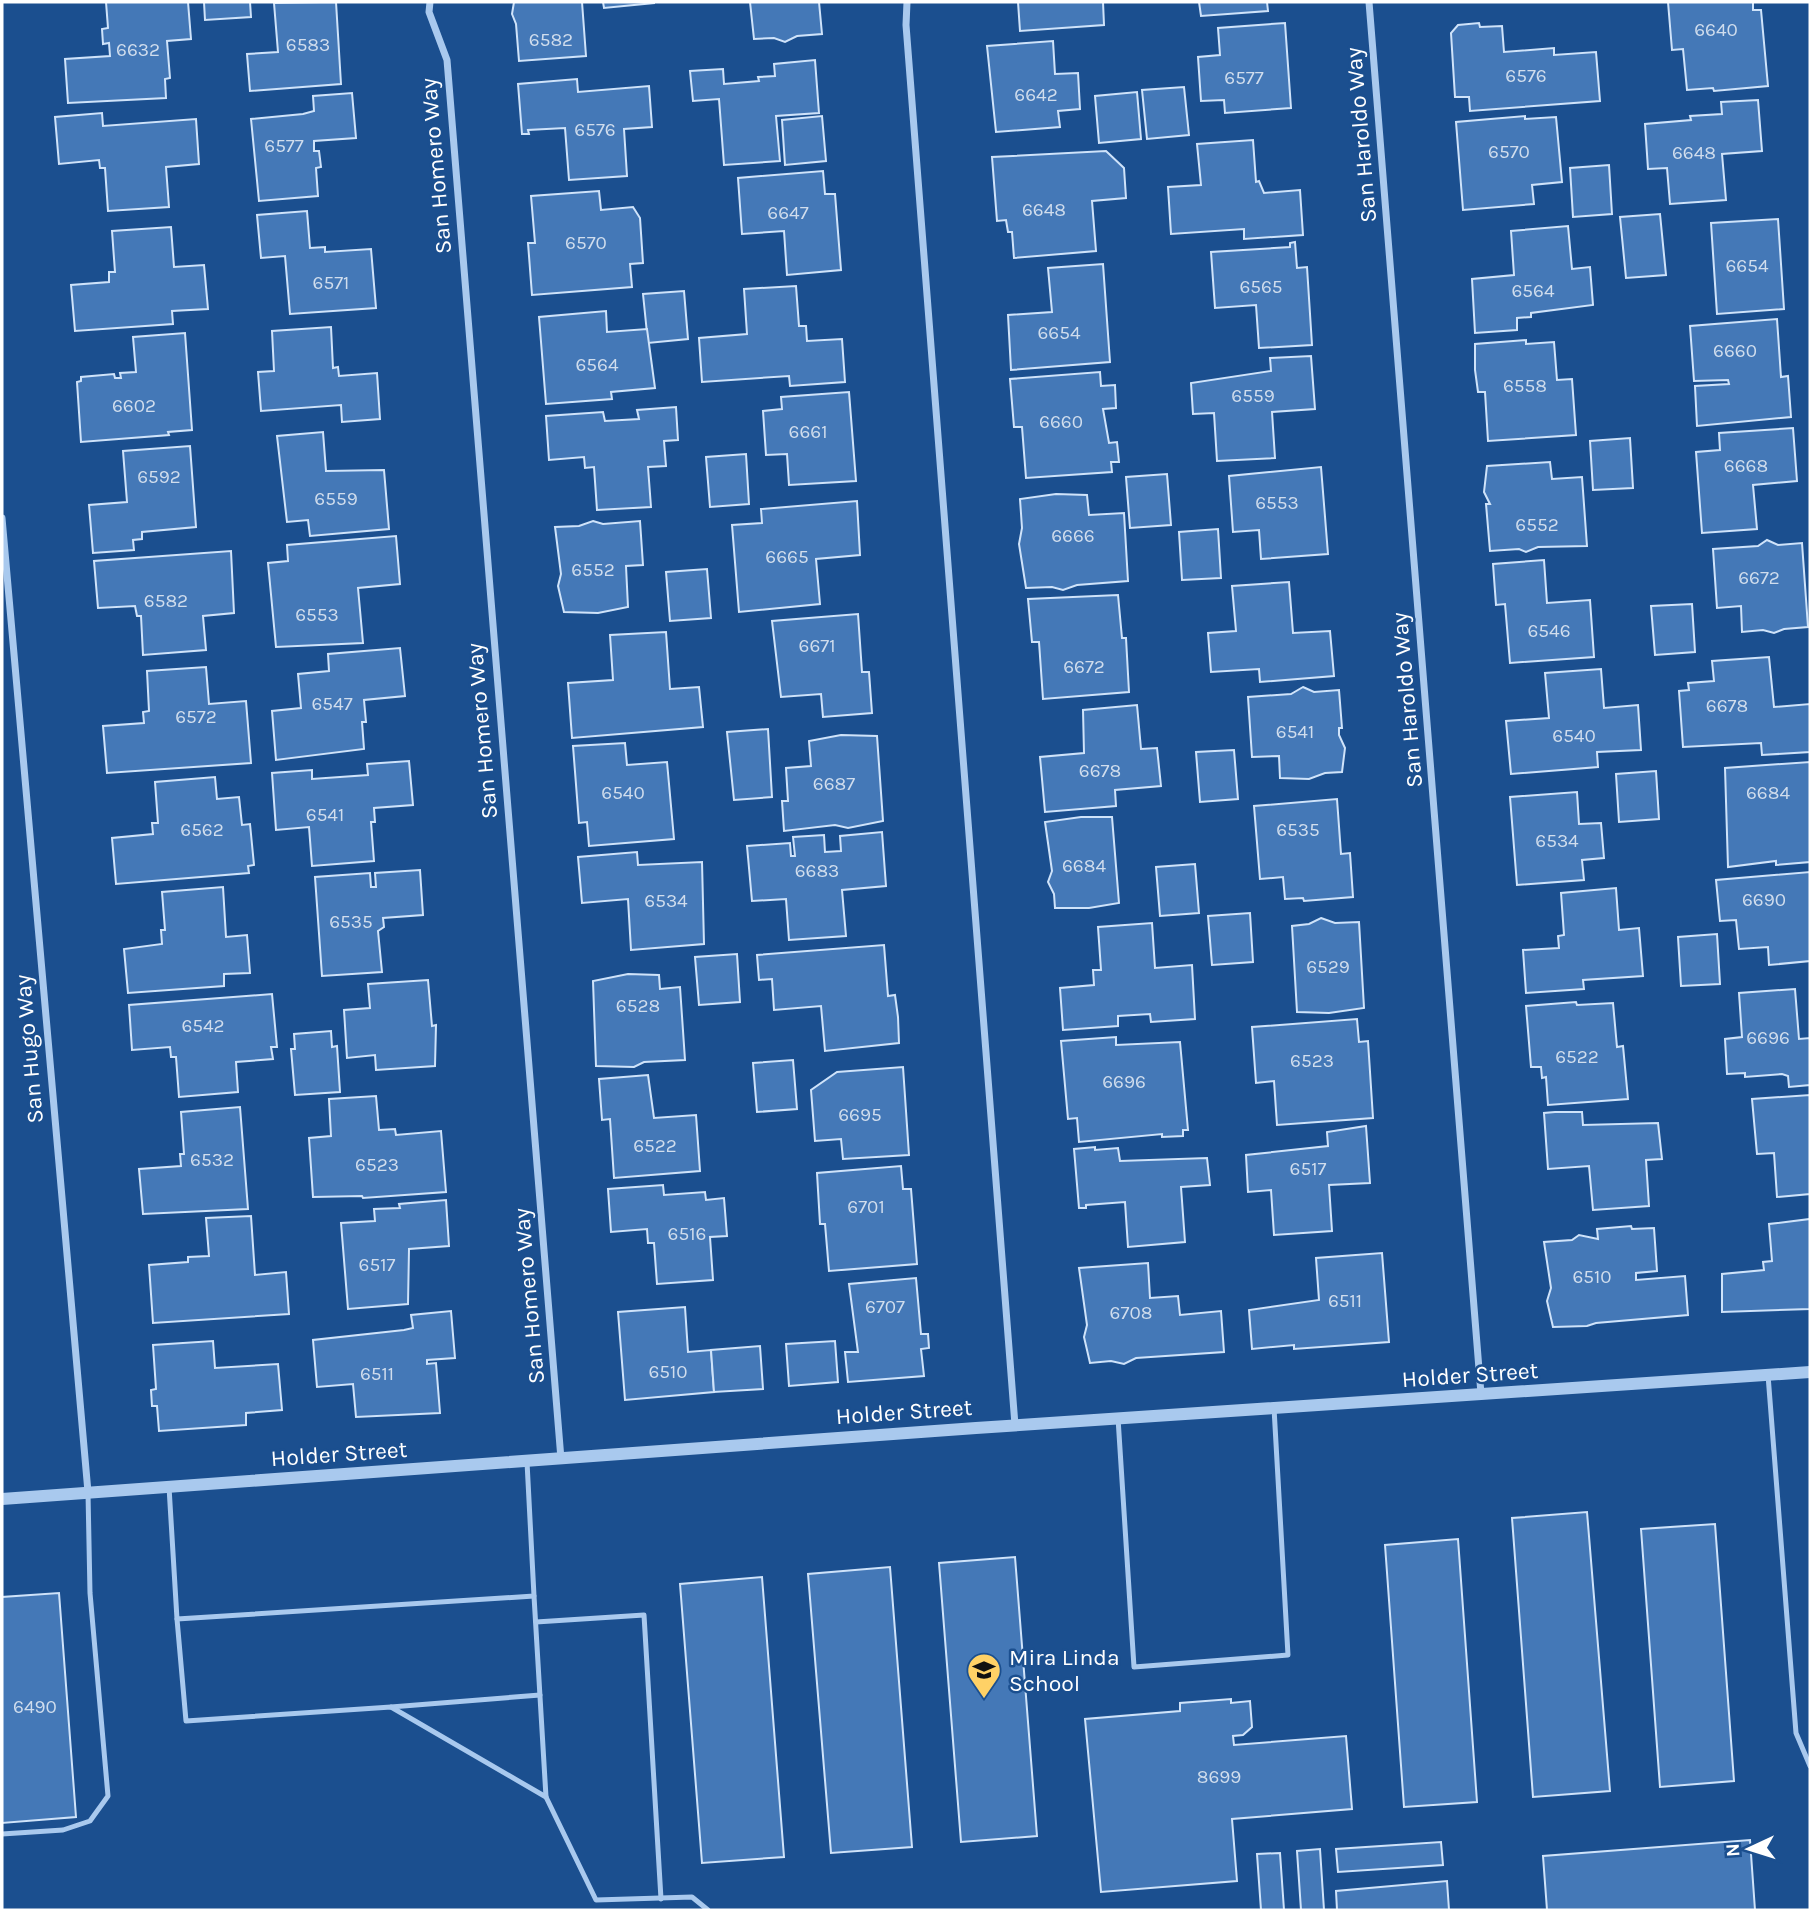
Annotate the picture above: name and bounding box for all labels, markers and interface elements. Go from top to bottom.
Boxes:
house number: 6640 [1694,19,1738,41]
house number: 6582 [529,29,573,51]
house number: 6583 [286,34,330,56]
house number: 6632 [116,39,160,61]
street label: San Haroldo Way [1340,46,1382,224]
house number: 6576 [1505,65,1547,87]
house number: 6577 [1224,67,1264,89]
street label: San Homero Way [415,77,457,255]
house number: 6642 [1014,84,1058,106]
house number: 6576 [574,119,616,141]
house number: 6577 [264,135,304,157]
house number: 6570 [1488,141,1530,163]
house number: 6648 [1672,142,1716,164]
house number: 6648 [1022,199,1066,221]
house number: 6647 [767,202,809,224]
house number: 6570 [565,232,607,254]
house number: 6654 [1725,255,1769,277]
house number: 6571 [313,272,349,294]
house number: 6565 [1239,276,1283,298]
house number: 6564 [1511,280,1555,302]
house number: 6654 [1037,322,1081,344]
house number: 6660 [1713,340,1757,362]
house number: 6564 [575,354,619,376]
house number: 6558 [1503,375,1547,397]
house number: 6559 [1231,385,1275,407]
house number: 6602 [112,395,156,417]
house number: 6660 [1039,411,1083,433]
house number: 6661 [789,421,827,443]
house number: 6668 [1724,455,1768,477]
house number: 6592 [137,466,181,488]
house number: 6559 [314,488,358,510]
house number: 6553 [1255,492,1299,514]
house number: 6552 [1515,514,1559,536]
house number: 6666 [1051,525,1095,547]
house number: 6665 [765,546,809,568]
house number: 6552 [571,559,615,581]
house number: 6672 [1738,567,1780,589]
house number: 6582 [144,590,188,612]
house number: 6553 [295,604,339,626]
street label: San Haroldo Way [1386,611,1428,789]
house number: 6546 [1527,620,1571,642]
house number: 6671 [799,635,835,657]
street label: San Homero Way [461,642,503,820]
house number: 6672 [1063,656,1105,678]
house number: 6547 [311,693,353,715]
house number: 6678 [1706,695,1748,717]
house number: 6572 [175,706,217,728]
house number: 6541 [1276,721,1314,743]
house number: 6540 [1552,725,1596,747]
house number: 6678 [1079,760,1121,782]
house number: 6687 [813,773,855,795]
house number: 6540 [601,782,645,804]
house number: 6684 [1746,782,1790,804]
house number: 6541 [306,804,344,826]
house number: 6562 [180,819,224,841]
house number: 6535 [1276,819,1320,841]
house number: 6534 [1535,830,1579,852]
house number: 6684 [1062,855,1106,877]
house number: 6683 [795,860,839,882]
house number: 6690 [1742,889,1786,911]
house number: 6534 [644,890,688,912]
house number: 6535 [329,911,373,933]
house number: 6529 [1306,956,1350,978]
street label: San Hugo Way [9,973,49,1125]
house number: 6528 [616,995,660,1017]
house number: 6542 [181,1015,225,1037]
house number: 6696 [1746,1027,1790,1049]
house number: 6522 [1555,1046,1599,1068]
house number: 6523 [1290,1050,1334,1072]
house number: 6696 [1102,1071,1146,1093]
house number: 6695 [838,1104,882,1126]
house number: 6522 [633,1135,677,1157]
house number: 6532 [190,1149,234,1171]
house number: 6523 [355,1154,399,1176]
house number: 6517 [1290,1158,1326,1180]
house number: 6701 [847,1196,885,1218]
street label: San Homero Way [508,1207,550,1385]
house number: 6516 [668,1223,706,1245]
house number: 6517 [359,1254,395,1276]
house number: 6510 [1572,1266,1612,1288]
house number: 6511 [1328,1290,1362,1312]
house number: 6707 [865,1296,905,1318]
house number: 6708 [1110,1302,1152,1324]
street label: Holder Street [1401,1357,1539,1393]
house number: 6510 [648,1361,688,1383]
house number: 6511 [360,1363,394,1385]
street label: Holder Street [835,1394,973,1430]
street label: Holder Street [270,1436,408,1472]
place label: Mira Linda School [1009,1644,1120,1697]
school or university icon: Mira Linda School [965,1651,1003,1700]
house number: 6490 [13,1696,57,1718]
house number: 8699 [1197,1766,1241,1788]
north arrow [1714,1814,1784,1884]
text: N [1722,1843,1744,1858]

